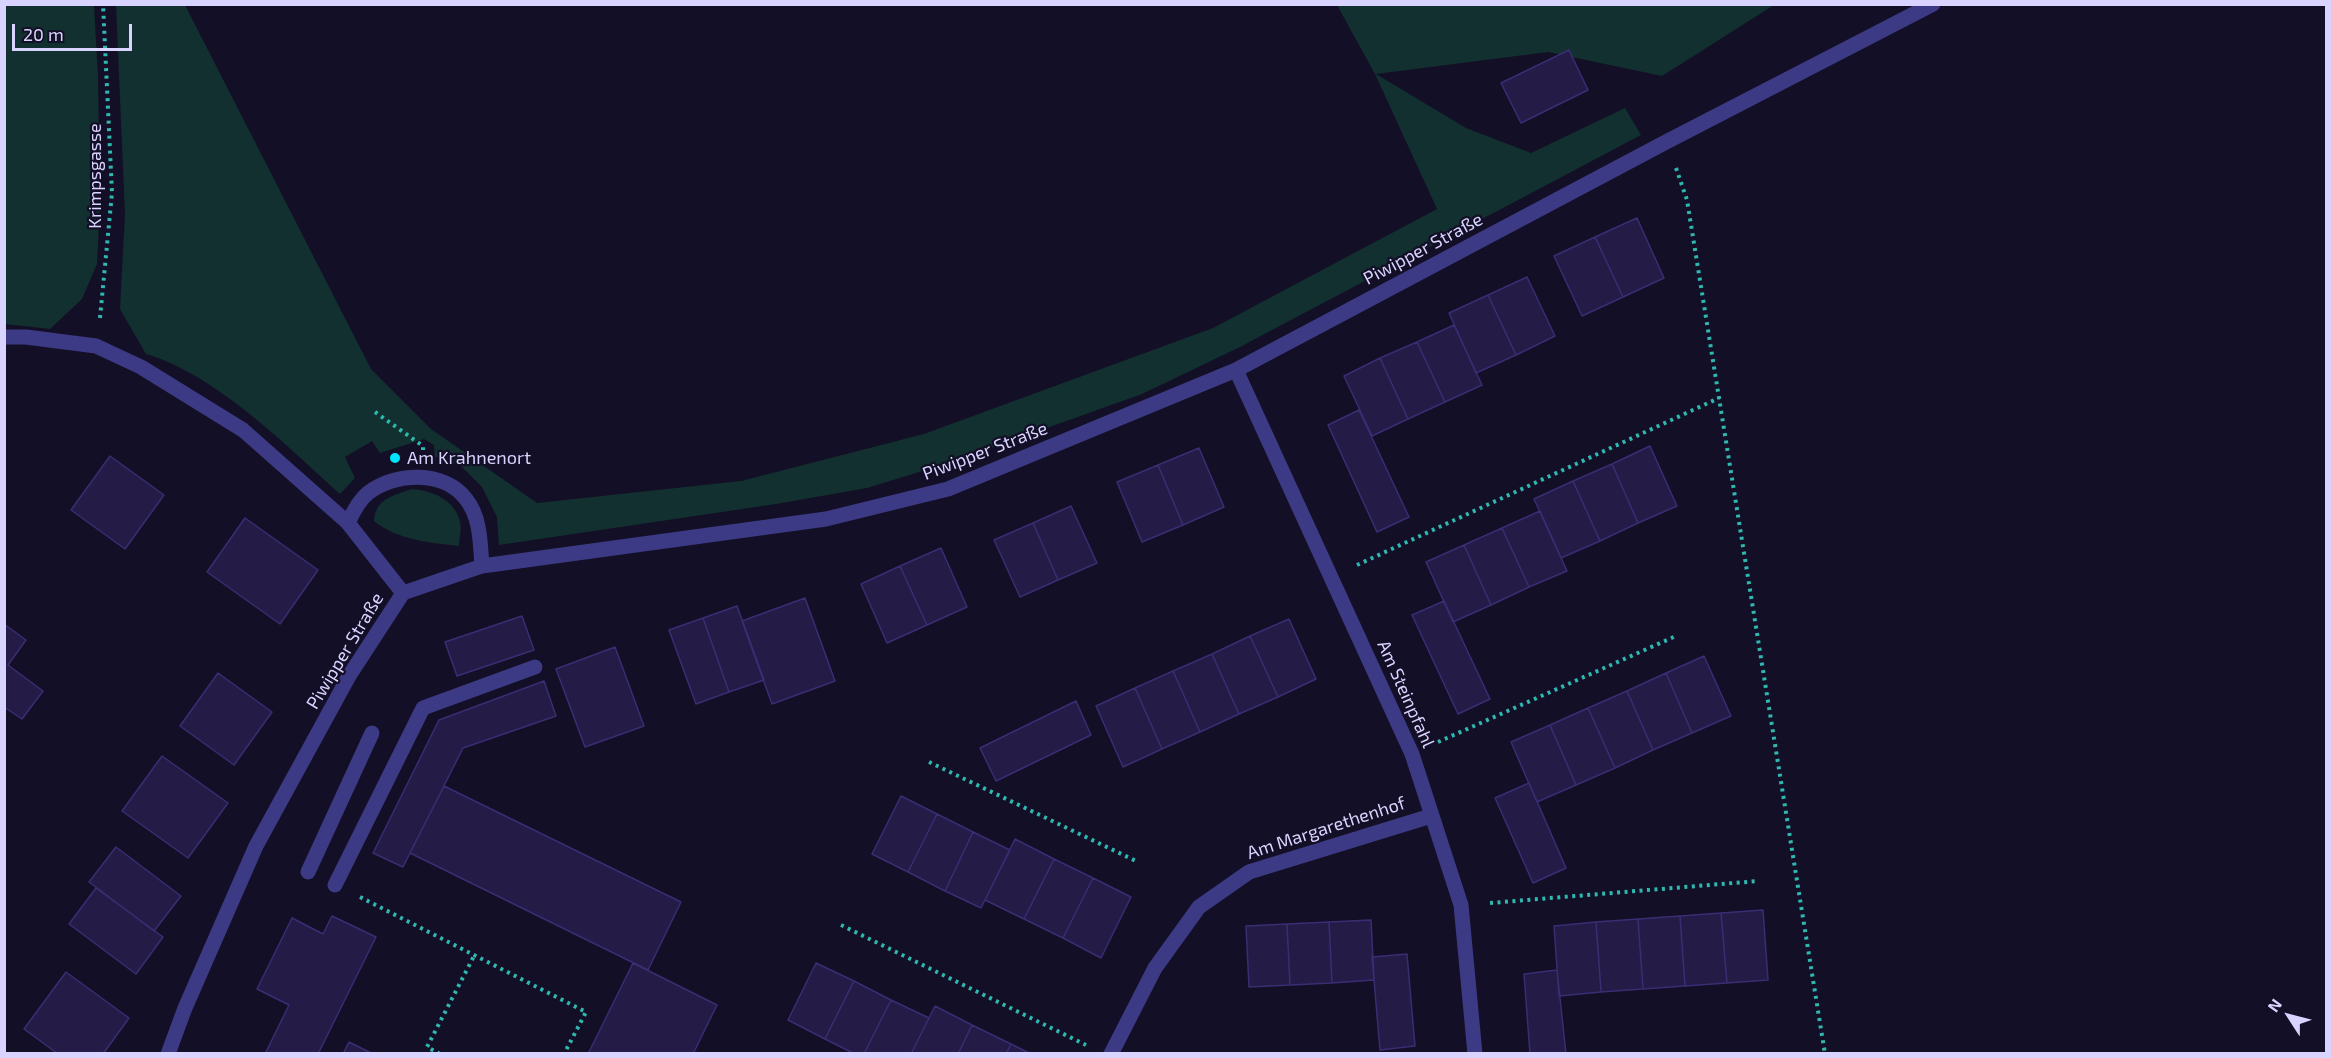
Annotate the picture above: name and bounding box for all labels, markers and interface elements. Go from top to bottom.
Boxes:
scale bar [15,12,135,50]
text: 20 m [23,23,64,45]
street label: Krimpsgasse [84,123,106,229]
street label: Piwipper Straße [1360,208,1486,290]
street label: Piwipper Straße [920,417,1050,485]
place label: Am Krahnenort [407,447,531,469]
marker: Am Krahnenort [388,451,402,465]
street label: Piwipper Straße [302,589,388,713]
street label: Am Steinpfahl [1373,637,1439,751]
street label: Am Margarethenhof [1244,792,1408,864]
north arrow [2259,986,2319,1046]
text: N [2263,995,2285,1015]

